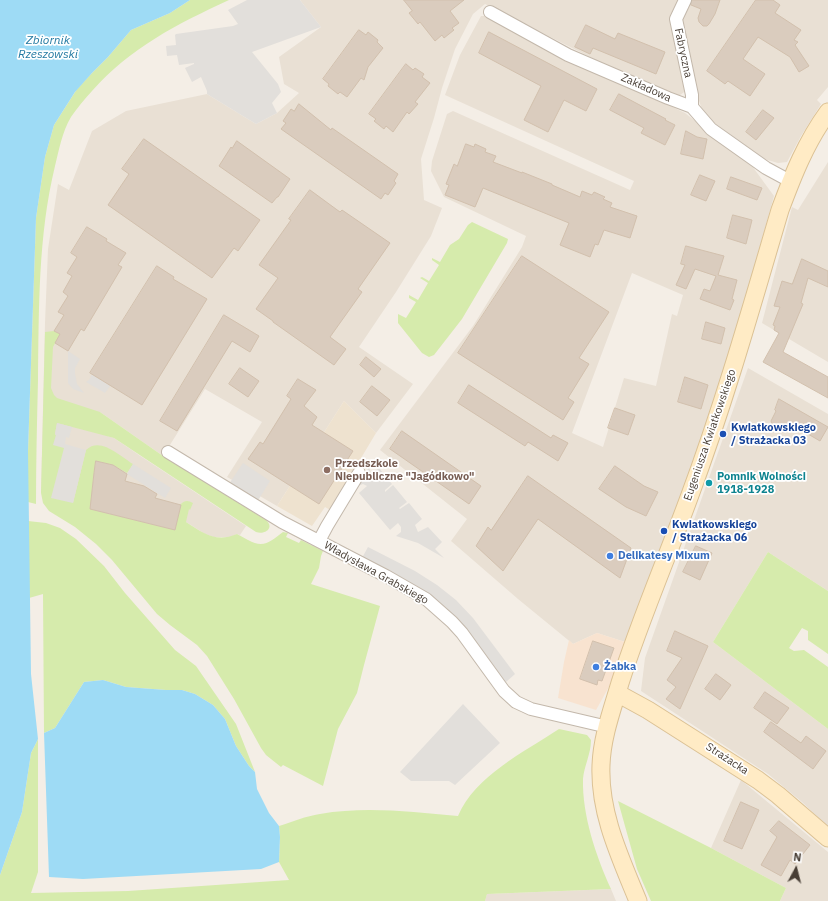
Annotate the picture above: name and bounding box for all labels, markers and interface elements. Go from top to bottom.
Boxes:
street label: Fabryczna [671,27,695,79]
water label: Zbiornik Rzeszowski [18,34,78,62]
street label: Zakładowa [619,71,673,105]
street label: Eugeniusza Kwiatkowskiego [681,367,739,503]
place label: Kwiatkowskiego / Strażacka 03 [731,421,816,447]
marker: Kwiatkowskiego / Strażacka 03 [718,429,728,439]
place label: Przedszkole Niepubliczne "Jagódkowo" [335,457,474,483]
marker: Przedszkole Niepubliczne "Jagódkowo" [322,465,332,475]
place label: Pomnik Wolności 1918-1928 [717,470,806,496]
marker: Pomnik Wolności 1918-1928 [704,478,714,488]
place label: Kwiatkowskiego / Strażacka 06 [672,518,757,544]
marker: Kwiatkowskiego / Strażacka 06 [659,526,669,536]
street label: Władysława Grabskiego [321,539,431,607]
place label: Delikatesy Mixum [618,549,710,563]
marker: Delikatesy Mixum [605,551,615,561]
place label: Żabka [604,660,636,674]
marker: Żabka [591,662,601,672]
street label: Strażacka [703,740,751,778]
north arrow [776,849,816,889]
text: N [793,850,802,865]

